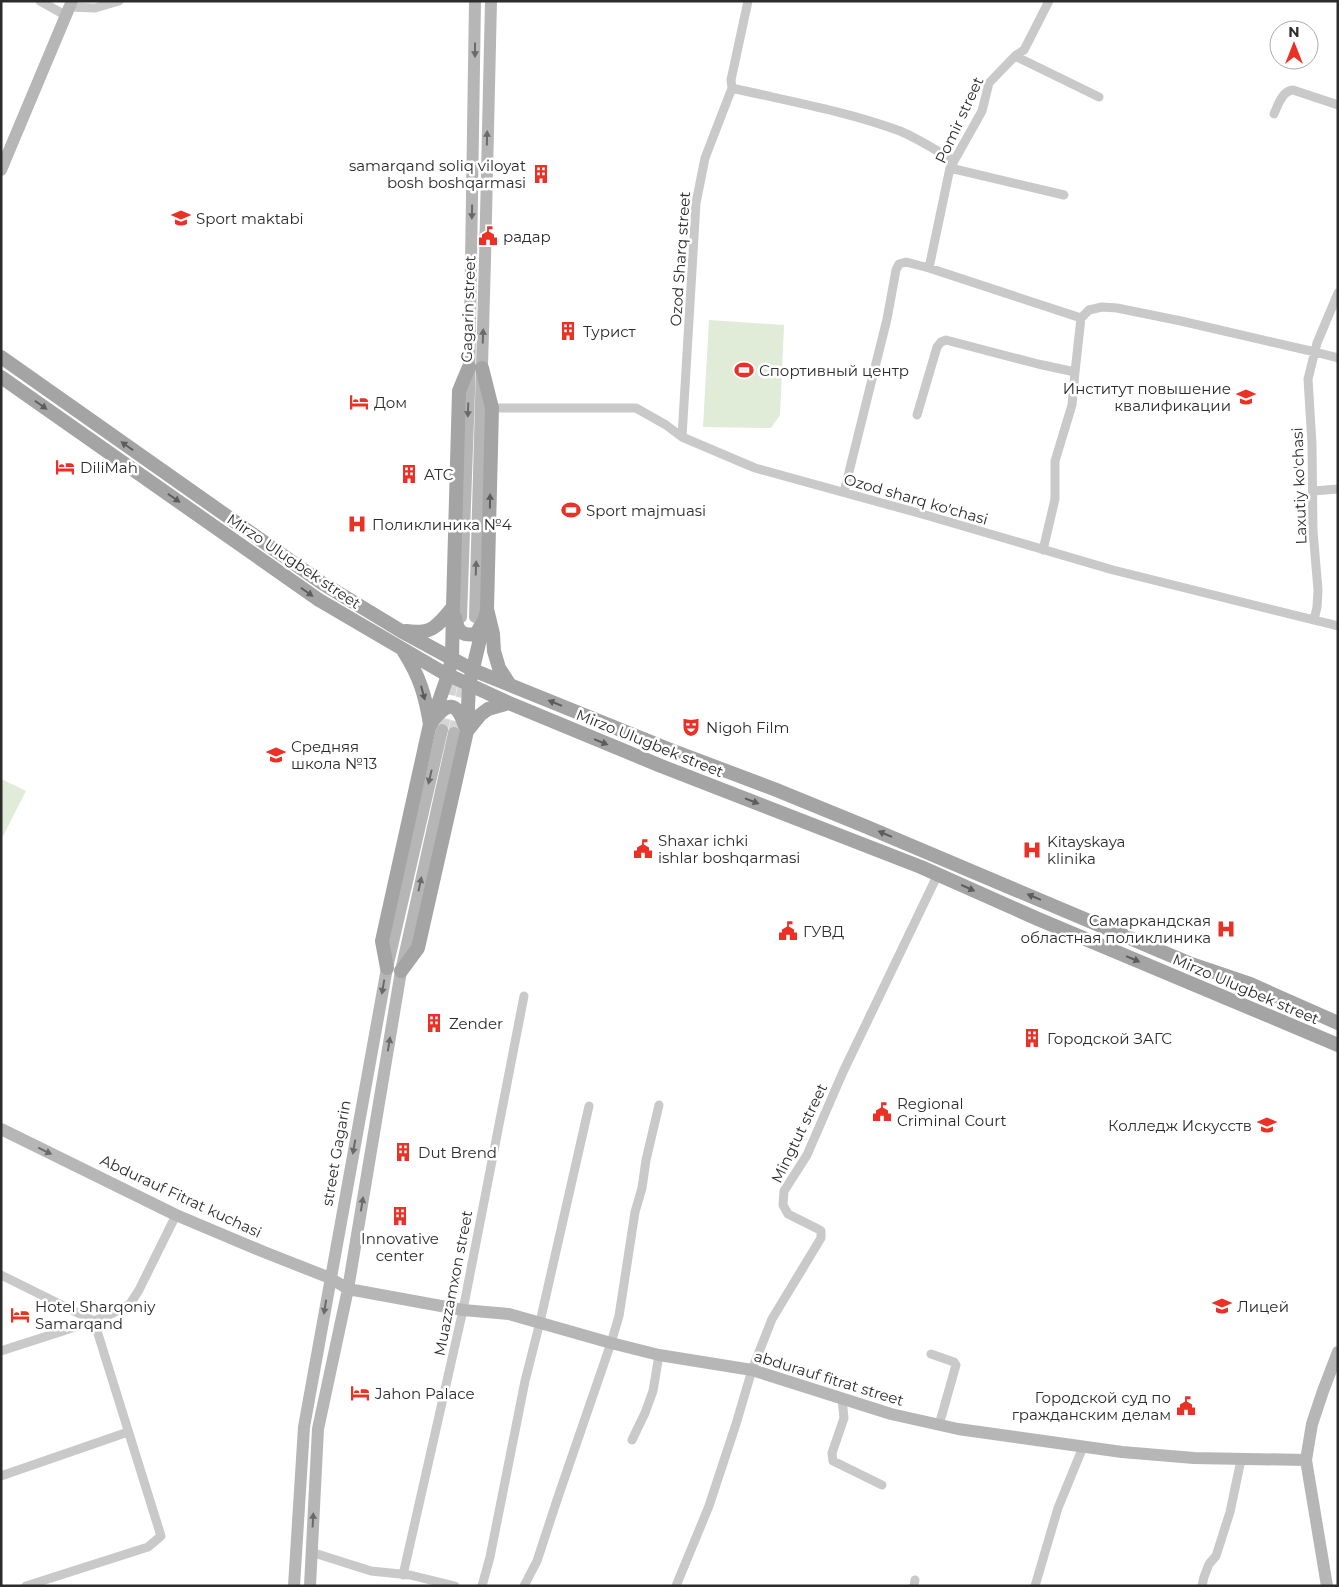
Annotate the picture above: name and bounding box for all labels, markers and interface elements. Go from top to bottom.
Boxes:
north arrow [1269,20,1319,70]
text: N [1288,23,1300,41]
one-way arrow [471,42,479,58]
street label: Pomir street [931,74,987,166]
one-way arrow [484,130,492,146]
place label: samarqand soliq viloyat bosh boshqarmasi [349,156,526,192]
building icon: samarqand soliq viloyat bosh boshqarmasi [530,163,552,185]
street label: Ozod Sharq street [666,191,694,327]
one-way arrow [467,205,475,221]
school or university icon: Sport maktabi [170,207,192,229]
place label: Sport maktabi [196,209,304,228]
public building icon: радар [477,225,499,247]
place label: радар [503,227,551,246]
street label: Gagarin street [457,255,479,363]
building icon: Турист [557,320,579,342]
place label: Турист [583,322,637,341]
one-way arrow [479,327,487,343]
sports icon: Спортивный центр [733,359,755,381]
place label: Спортивный центр [759,361,909,380]
place label: Институт повышение квалификации [1063,379,1231,415]
school or university icon: Институт повышение квалификации [1235,386,1257,408]
hotel icon: Дом [348,391,370,413]
place label: Дом [374,393,407,412]
one-way arrow [35,400,48,410]
one-way arrow [464,402,472,418]
street label: Laxutiy ko'chasi [1287,427,1311,545]
one-way arrow [120,441,134,451]
hotel icon: DiliMah [54,456,76,478]
place label: DiliMah [80,458,138,477]
building icon: ATC [398,463,420,485]
place label: ATC [424,465,454,484]
street label: Ozod sharq ko'chasi [842,469,990,529]
one-way arrow [167,493,181,503]
one-way arrow [486,493,494,509]
sports icon: Sport majmuasi [560,499,582,521]
place label: Sport majmuasi [586,501,706,520]
street label: Mirzo Ulugbek street [224,509,364,613]
hospital icon: Поликлиника №4 [346,513,368,535]
place label: Поликлиника №4 [372,515,512,534]
one-way arrow [472,560,480,576]
one-way arrow [300,587,314,597]
one-way arrow [420,686,428,701]
one-way arrow [547,699,562,707]
street label: Mirzo Ulugbek street [574,705,726,781]
theatre icon: Nigoh Film [680,716,702,738]
place label: Nigoh Film [706,718,789,737]
place label: Средняя школа №13 [291,737,377,773]
one-way arrow [594,738,608,746]
school or university icon: Средняя школа №13 [265,744,287,766]
one-way arrow [426,770,434,785]
one-way arrow [745,797,760,805]
one-way arrow [877,830,892,838]
place label: Shaxar ichki ishlar boshqarmasi [658,831,800,867]
place label: Kitayskaya klinika [1047,832,1125,868]
public building icon: Shaxar ichki ishlar boshqarmasi [632,838,654,860]
hospital icon: Kitayskaya klinika [1021,839,1043,861]
one-way arrow [416,877,424,892]
one-way arrow [961,884,975,892]
one-way arrow [1027,893,1041,901]
place label: Самаркандская областная поликлиника [1020,911,1211,947]
hospital icon: Самаркандская областная поликлиника [1215,918,1237,940]
public building icon: ГУВД [777,920,799,942]
place label: ГУВД [803,922,844,941]
street label: Mirzo Ulugbek street [1170,950,1322,1028]
one-way arrow [1126,956,1140,964]
one-way arrow [379,980,387,996]
building icon: Zender [423,1012,445,1034]
place label: Zender [449,1014,503,1033]
building icon: Городской ЗАГС [1021,1027,1043,1049]
place label: Городской ЗАГС [1047,1029,1172,1048]
one-way arrow [385,1035,393,1051]
street label: Mingtut street [767,1080,831,1186]
place label: Regional Criminal Court [897,1094,1007,1130]
street label: street Gagarin [317,1099,355,1207]
public building icon: Regional Criminal Court [871,1101,893,1123]
school or university icon: Колледж Искусств [1256,1114,1278,1136]
place label: Колледж Искусств [1108,1116,1252,1135]
one-way arrow [350,1139,358,1155]
building icon: Dut Brend [392,1141,414,1163]
place label: Dut Brend [418,1143,497,1162]
one-way arrow [38,1147,52,1155]
street label: Abdurauf Fitrat kuchasi [97,1150,265,1242]
one-way arrow [359,1196,367,1212]
building icon: Innovative center [389,1205,411,1227]
street label: Muazzamxon street [430,1209,476,1357]
place label: Innovative center [361,1229,439,1265]
school or university icon: Лицей [1211,1295,1233,1317]
place label: Hotel Sharqoniy Samarqand [35,1297,156,1333]
place label: Лицей [1237,1297,1289,1316]
one-way arrow [320,1299,328,1315]
hotel icon: Hotel Sharqoniy Samarqand [9,1304,31,1326]
street label: abdurauf fitrat street [752,1346,906,1410]
hotel icon: Jahon Palace [349,1382,371,1404]
place label: Jahon Palace [374,1384,475,1403]
place label: Городской суд по гражданским делам [1012,1388,1171,1424]
public building icon: Городской суд по гражданским делам [1175,1395,1197,1417]
one-way arrow [310,1511,318,1527]

